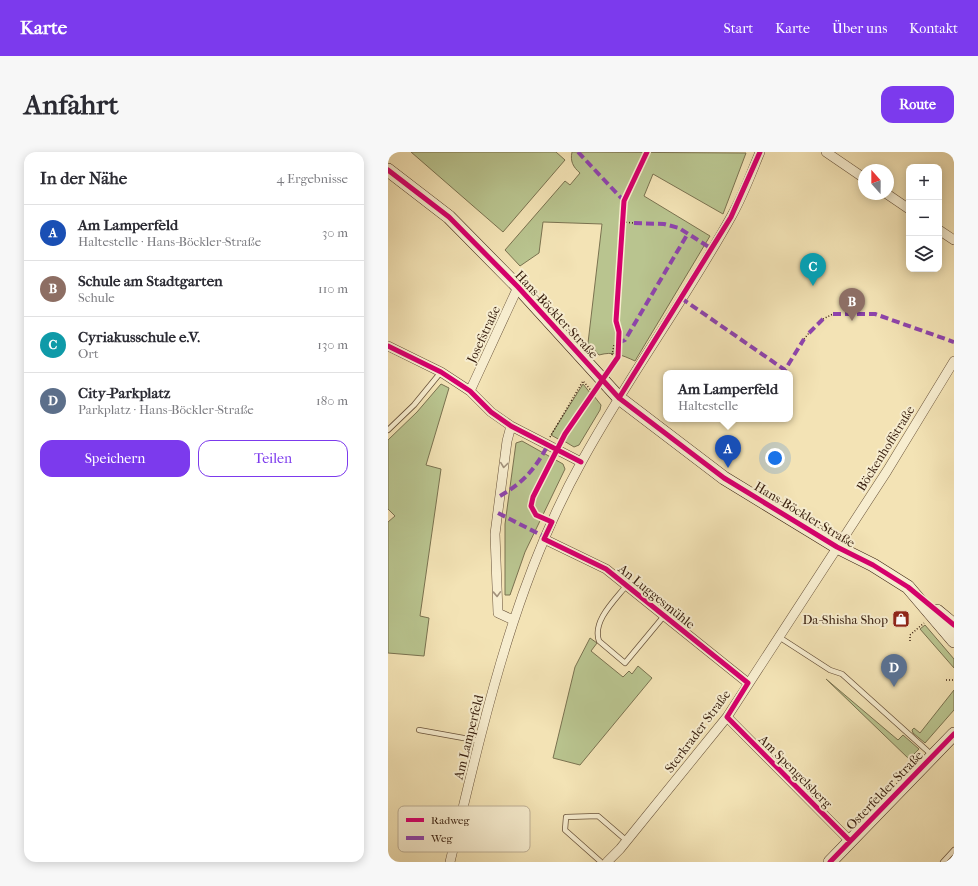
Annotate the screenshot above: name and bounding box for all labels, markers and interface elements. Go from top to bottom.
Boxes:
text: Karte [20,17,67,39]
text: Start [724,20,753,37]
text: Karte [775,20,810,37]
text: Über uns [832,20,887,37]
text: Kontakt [909,20,958,37]
button: Route [881,86,954,123]
text: Anfahrt [24,88,118,121]
north arrow [858,164,894,200]
map controls [906,164,942,272]
button: + [906,164,942,200]
text: In der Nähe [40,168,127,188]
text: 4 Ergebnisse [277,171,348,186]
button: − [906,200,942,236]
text: Am Lamperfeld [78,216,178,234]
text: A [49,225,57,240]
text: 30 m [322,225,348,240]
text: Haltestelle · Hans-Böckler-Straße [78,234,261,249]
button: layers [906,236,942,272]
pin: C [800,253,826,286]
street label: Hans-Böckler-Straße [512,267,602,362]
text: Schule am Stadtgarten [78,272,223,290]
text: B [49,281,57,296]
text: 110 m [318,281,348,296]
pin: B [839,288,865,321]
text: Schule [78,290,115,305]
street label: Josefstraße [463,303,503,366]
text: Cyriakusschule e.V. [78,328,200,346]
text: C [49,337,57,352]
text: 130 m [317,337,348,352]
text: Ort [78,346,99,361]
popup [663,370,793,422]
text: Am Lamperfeld [678,380,778,398]
text: City-Parkplatz [78,384,170,402]
text: D [48,393,58,408]
text: 180 m [316,393,348,408]
text: Haltestelle [678,398,738,413]
text: Parkplatz · Hans-Böckler-Straße [78,402,254,417]
street label: Böckenhoffstraße [853,403,918,493]
pin: A [715,435,741,468]
button: Speichern [40,440,190,477]
button: Teilen [198,440,348,477]
your location [765,448,785,468]
one-way arrow [500,461,509,468]
street label: Hans-Böckler-Straße [752,478,858,551]
street label: An Luggesmühle [615,560,698,632]
one-way arrow [493,591,501,597]
shop icon: Da-Shisha Shop [891,609,911,629]
place label: Da-Shisha Shop [802,612,888,627]
pin: D [881,654,907,687]
street label: Sterkrader Straße [661,686,734,776]
street label: Am Lamperfeld [450,692,486,782]
street label: Am Spengelsberg [755,731,836,812]
street label: Osterfelder Straße [843,747,926,833]
legend [398,806,530,852]
text: Radweg [431,814,470,827]
text: Weg [430,832,453,845]

